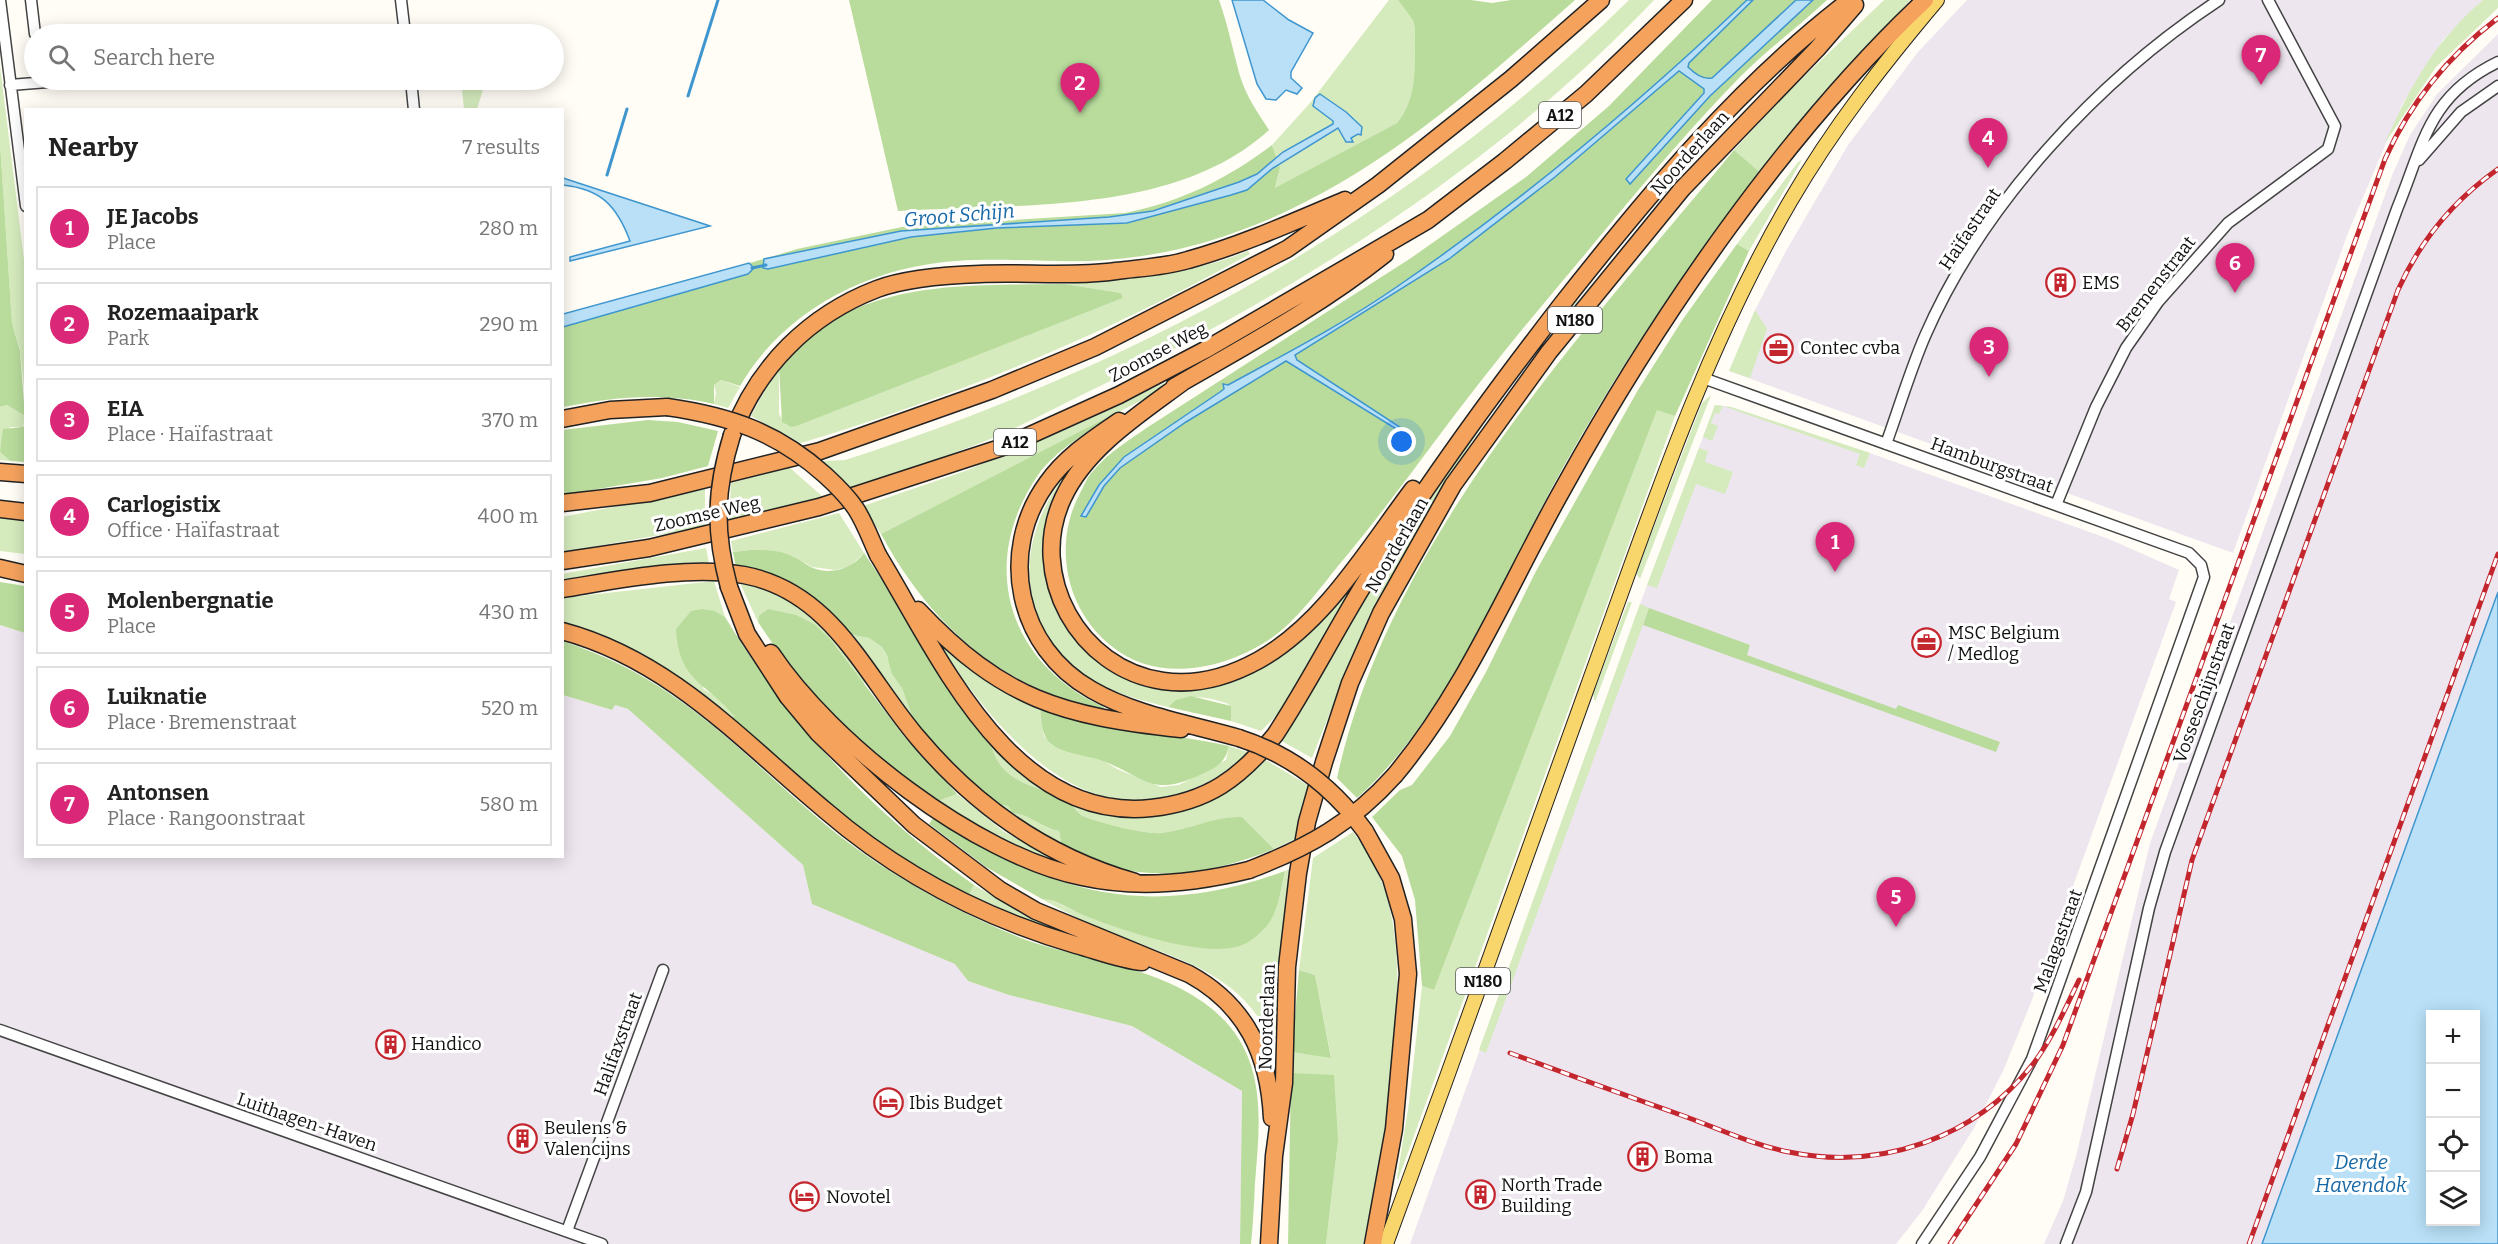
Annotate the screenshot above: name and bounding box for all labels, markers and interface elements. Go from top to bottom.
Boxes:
search box [24,24,564,90]
pin: 7 [2242,36,2280,85]
icon: search [45,41,78,74]
text: Search here [93,44,215,71]
pin: 2 [1060,63,1100,113]
road number: A12 [1539,102,1581,128]
street label: Noorderlaan [1646,106,1734,200]
pin: 4 [1968,118,2008,168]
text: Nearby [48,132,138,163]
text: 7 results [462,135,540,159]
street label: Haïfastraat [1934,183,2006,274]
water label: Groot Schijn [903,198,1016,233]
text: JE Jacobs [107,203,199,230]
text: 1 [65,216,74,240]
text: 280 m [479,216,538,240]
text: Place [107,230,156,254]
street label: Bremenstraat [2112,231,2201,336]
pin: 6 [2216,244,2254,293]
building icon: EMS [2045,267,2077,299]
place label: EMS [2082,272,2120,294]
text: Rozemaaipark [107,299,259,326]
road number: N180 [1548,307,1602,333]
text: 2 [64,312,75,336]
text: 290 m [480,312,538,336]
street label: Zoomse Weg [1105,317,1211,387]
text: Park [107,326,149,350]
pin: 3 [1970,328,2008,377]
office icon: Contec cvba [1763,332,1795,364]
place label: Contec cvba [1800,337,1900,359]
text: EIA [107,395,144,422]
text: 3 [64,408,75,432]
text: 370 m [481,408,538,432]
text: Place · Haïfastraat [107,422,273,446]
your location [1387,427,1416,456]
road number: A12 [994,429,1036,455]
street label: Hamburgstraat [1928,433,2057,498]
text: Carlogistix [107,491,221,518]
street label: Zoomse Weg [652,491,762,537]
street label: Noorderlaan [1361,493,1433,597]
text: 4 [63,504,76,528]
text: 400 m [478,504,538,528]
text: Office · Haïfastraat [107,518,280,542]
pin: 1 [1816,522,1854,572]
text: Molenbergnatie [107,587,274,614]
text: 5 [64,600,75,624]
text: 430 m [479,600,538,624]
text: Place [107,614,156,638]
street label: Vosseschijnstraat [2168,619,2240,766]
place label: MSC Belgium / Medlog [1948,622,2060,665]
office icon: MSC Belgium / Medlog [1911,627,1943,659]
text: Luiknatie [107,683,207,710]
text: 6 [64,696,75,720]
text: 520 m [481,696,538,720]
text: Place · Bremenstraat [107,710,297,734]
text: Antonsen [107,779,209,806]
text: 7 [64,792,75,816]
text: 580 m [479,792,538,816]
text: Place · Rangoonstraat [107,806,305,830]
pin: 5 [1876,878,1916,927]
street label: Malagastraat [2029,886,2087,996]
street label: Noorderlaan [1254,963,1280,1071]
road number: N180 [1456,968,1510,994]
street label: Halifaxstraat [589,989,647,1099]
map controls [2426,1010,2480,1226]
button: + [2426,1010,2480,1064]
building icon: Handico [374,1028,406,1060]
place label: Handico [411,1033,482,1055]
button: − [2426,1064,2480,1118]
hotel icon: Ibis Budget [872,1087,904,1119]
street label: Luithagen-Haven [234,1088,380,1156]
place label: Ibis Budget [909,1092,1003,1114]
place label: Beulens & Valencijns [544,1117,631,1160]
button: locate [2426,1118,2480,1172]
building icon: Beulens & Valencijns [507,1122,539,1154]
building icon: Boma [1627,1141,1659,1173]
place label: Boma [1664,1146,1713,1168]
water label: Derde Havendok [2315,1150,2407,1197]
button: layers [2426,1172,2480,1226]
place label: North Trade Building [1501,1174,1602,1217]
building icon: North Trade Building [1464,1179,1496,1211]
hotel icon: Novotel [789,1181,821,1213]
place label: Novotel [826,1186,891,1208]

